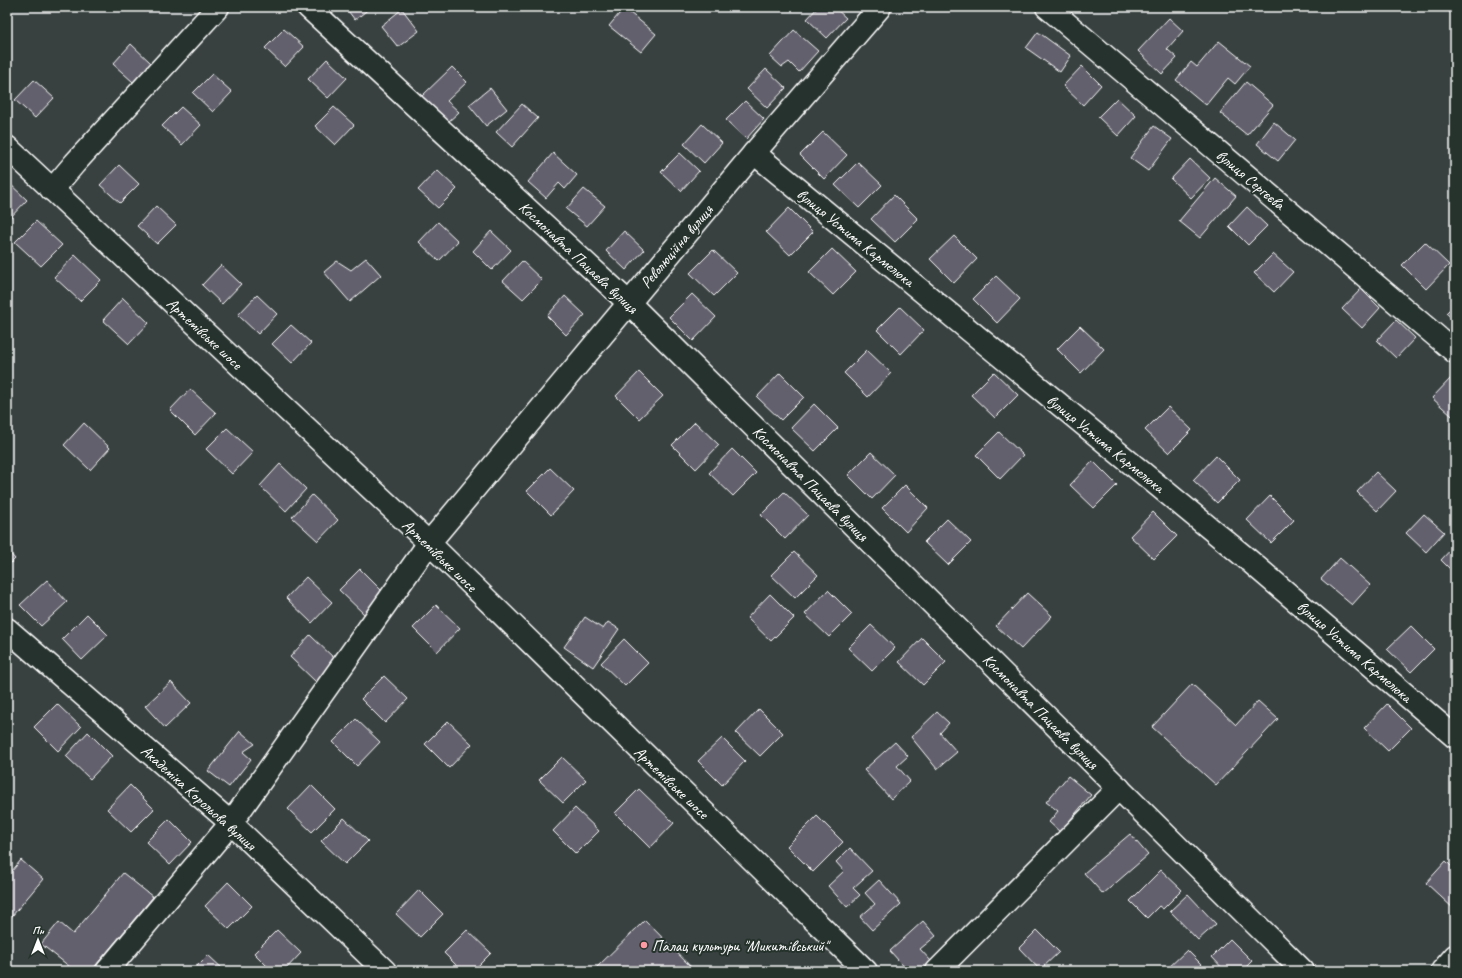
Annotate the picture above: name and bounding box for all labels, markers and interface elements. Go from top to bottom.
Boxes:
street label: вулиця Сергєєва [1212,145,1290,215]
street label: вулиця Устима Кармелюка [792,184,919,292]
street label: Космонавта Пацаєва вулиця [515,197,643,319]
street label: Революційна вулиця [636,200,718,293]
street label: Артемівське шосе [162,294,248,375]
street label: вулиця Устима Кармелюка [1042,390,1169,498]
street label: Космонавта Пацаєва вулиця [748,422,873,547]
street label: Артемівське шосе [398,515,482,598]
street label: вулиця Устима Кармелюка [1293,596,1417,708]
street label: Космонавта Пацаєва вулиця [978,650,1103,775]
street label: Академіка Корольова вулиця [137,741,261,855]
street label: Артемівське шосе [630,742,714,825]
north arrow [18,920,58,960]
text: Пн [32,923,45,937]
place label: Палац культури "Микитівський" [652,936,831,956]
marker: Палац культури "Микитівський" [639,940,649,950]

